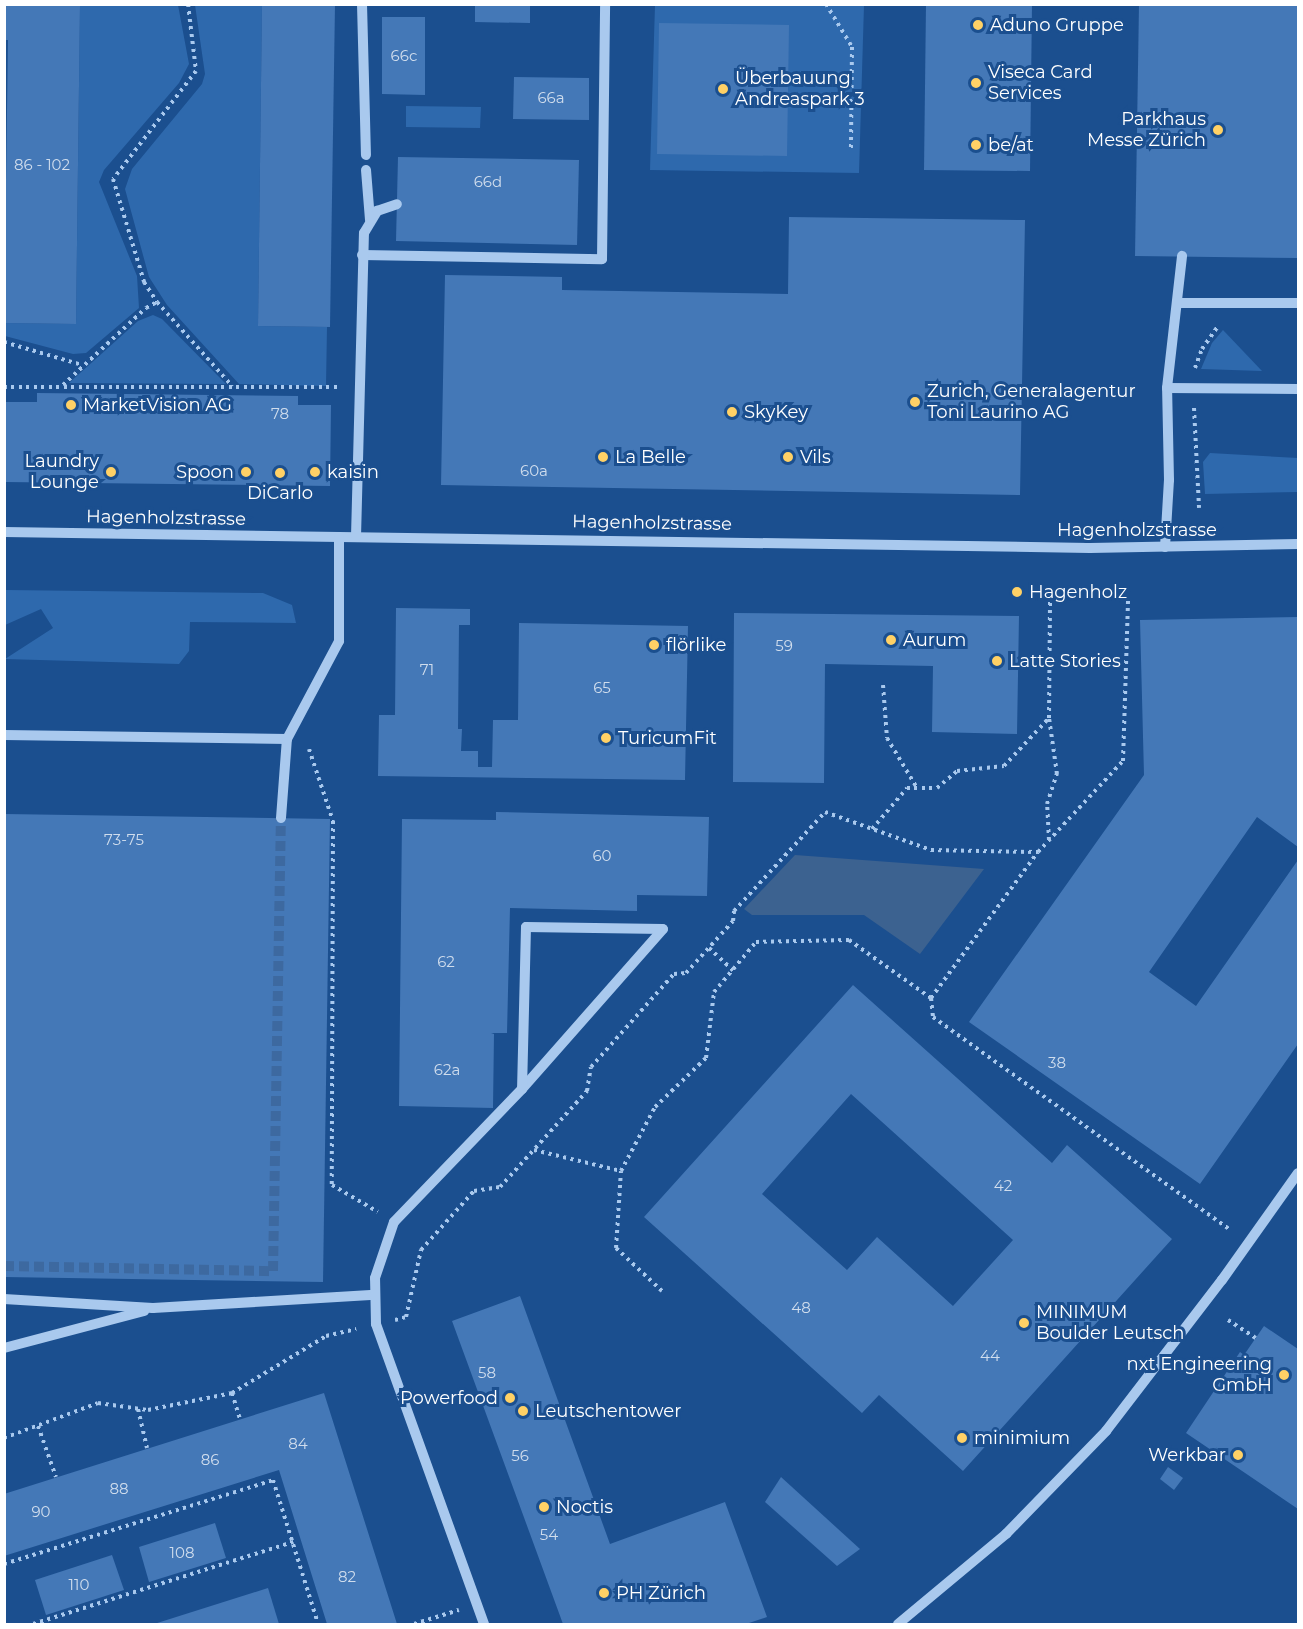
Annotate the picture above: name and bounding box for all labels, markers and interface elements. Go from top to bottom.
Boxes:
place label: Aduno Gruppe [990,14,1124,36]
marker: Aduno Gruppe [971,18,985,32]
house number: 66c [391,47,417,65]
place label: Viseca Card Services [988,62,1093,104]
place label: Überbauung Andreaspark 3 [735,68,865,110]
marker: Viseca Card Services [969,76,983,90]
marker: Überbauung Andreaspark 3 [716,82,730,96]
house number: 66a [537,89,565,107]
place label: Parkhaus Messe Zürich [1087,109,1206,152]
marker: Parkhaus Messe Zürich [1211,123,1225,137]
place label: be/at [988,134,1034,156]
marker: be/at [969,138,983,152]
house number: 86 - 102 [14,156,70,174]
house number: 66d [474,173,502,191]
place label: Zurich, Generalagentur Toni Laurino AG [927,381,1136,424]
place label: MarketVision AG [83,394,232,416]
marker: Zurich, Generalagentur Toni Laurino AG [908,395,922,409]
marker: MarketVision AG [64,398,78,412]
place label: SkyKey [744,401,808,423]
house number: 78 [271,405,289,423]
marker: SkyKey [725,405,739,419]
place label: La Belle [615,446,686,468]
place label: Vils [800,446,831,468]
marker: La Belle [596,450,610,464]
marker: Vils [781,450,795,464]
place label: Laundry Lounge [24,451,99,494]
place label: Spoon [176,461,234,483]
place label: kaisin [327,461,379,483]
house number: 60a [520,462,548,480]
marker: Laundry Lounge [104,465,118,479]
marker: Spoon [239,465,253,479]
marker: kaisin [308,465,322,479]
marker: DiCarlo [273,466,287,480]
place label: DiCarlo [247,482,313,504]
street label: Hagenholzstrasse [86,506,246,530]
street label: Hagenholzstrasse [572,511,732,535]
street label: Hagenholzstrasse [1057,519,1217,541]
place label: Hagenholz [1029,581,1127,603]
marker: Hagenholz [1010,585,1024,599]
place label: Aurum [903,629,966,651]
marker: Aurum [884,633,898,647]
place label: flörlike [666,634,726,656]
house number: 59 [775,637,793,655]
marker: flörlike [647,638,661,652]
place label: Latte Stories [1009,650,1121,672]
marker: Latte Stories [990,654,1004,668]
house number: 71 [420,661,434,679]
house number: 65 [593,679,611,697]
place label: TuricumFit [618,727,717,749]
marker: TuricumFit [599,731,613,745]
house number: 73-75 [104,831,144,849]
house number: 60 [592,847,612,865]
house number: 62 [437,953,455,971]
house number: 38 [1048,1054,1066,1072]
house number: 62a [434,1061,460,1079]
house number: 42 [994,1177,1012,1195]
house number: 48 [791,1299,811,1317]
place label: MINIMUM Boulder Leutsch [1036,1302,1184,1344]
marker: MINIMUM Boulder Leutsch [1017,1316,1031,1330]
house number: 44 [980,1347,1000,1365]
place label: nxt Engineering GmbH [1126,1354,1272,1396]
house number: 58 [478,1364,496,1382]
marker: nxt Engineering GmbH [1277,1368,1291,1382]
place label: Powerfood [400,1387,498,1409]
marker: Powerfood [503,1391,517,1405]
place label: Leutschentower [535,1400,681,1422]
marker: Leutschentower [516,1404,530,1418]
place label: minimium [974,1427,1070,1449]
marker: minimium [955,1431,969,1445]
house number: 84 [288,1435,308,1453]
place label: Werkbar [1148,1444,1226,1466]
house number: 56 [511,1447,529,1465]
marker: Werkbar [1231,1448,1245,1462]
house number: 86 [201,1451,219,1469]
house number: 88 [109,1480,129,1498]
place label: Noctis [556,1496,613,1518]
marker: Noctis [537,1500,551,1514]
house number: 90 [31,1503,51,1521]
house number: 54 [540,1526,558,1544]
house number: 108 [170,1544,194,1562]
house number: 82 [338,1568,356,1586]
house number: 110 [69,1576,89,1594]
place label: PH Zürich [616,1582,706,1604]
marker: PH Zürich [597,1586,611,1600]

